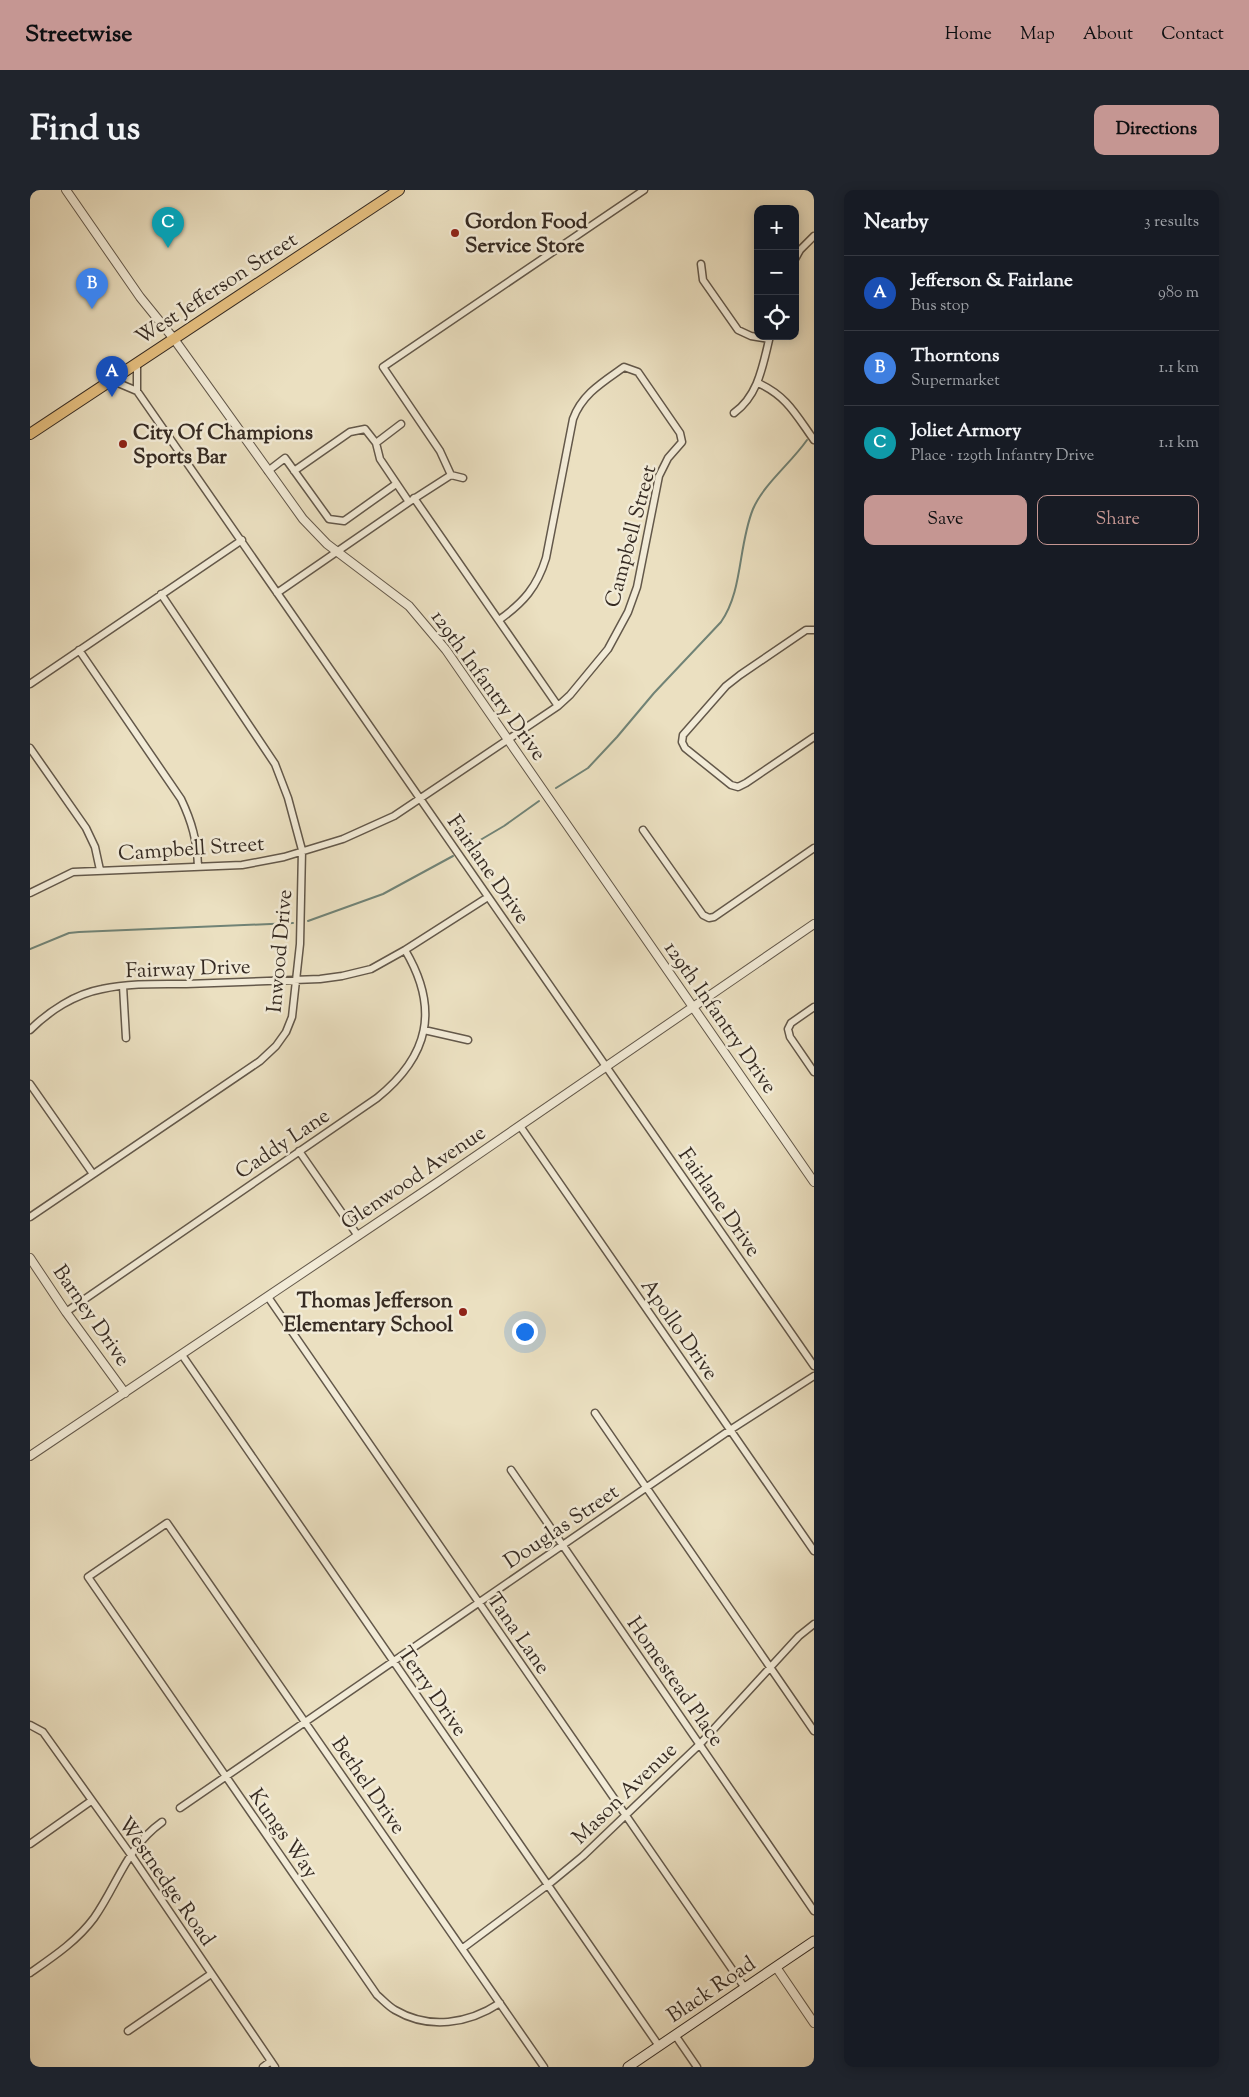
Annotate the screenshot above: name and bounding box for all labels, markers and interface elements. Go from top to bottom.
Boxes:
text: Streetwise [25,18,132,52]
text: Home [945,22,992,48]
text: Map [1020,22,1055,48]
text: About [1083,22,1133,48]
text: Contact [1161,22,1224,48]
text: Find us [30,105,140,156]
button: Directions [1094,105,1219,155]
map controls [754,205,799,340]
button: + [754,205,799,250]
pin: C [152,207,184,248]
place label: Gordon Food Service Store [465,208,588,262]
text: Nearby [864,208,929,238]
text: 3 results [1144,211,1199,234]
street label: West Jefferson Street [130,226,304,353]
marker: Gordon Food Service Store [449,227,461,239]
button: − [754,250,799,295]
pin: B [76,268,108,309]
text: Jefferson & Fairlane [911,268,1073,295]
text: A [874,282,887,305]
text: 980 m [1158,282,1199,305]
button: locate [754,295,799,340]
text: Bus stop [911,295,969,318]
text: Thorntons [911,343,999,370]
pin: A [96,356,128,397]
text: B [875,357,885,380]
text: 1.1 km [1159,357,1199,380]
text: Supermarket [911,370,1000,393]
text: Joliet Armory [911,418,1021,445]
place label: City Of Champions Sports Bar [133,419,313,473]
text: C [874,432,886,455]
text: 1.1 km [1159,432,1199,455]
marker: City Of Champions Sports Bar [117,438,129,450]
text: Place · 129th Infantry Drive [911,445,1094,468]
street label: Campbell Street [598,462,665,611]
button: Save [864,495,1027,545]
button: Share [1037,495,1199,545]
street label: 129th Infantry Drive [422,605,552,768]
street label: Fairlane Drive [439,809,536,931]
street label: Campbell Street [117,830,265,870]
street label: Inwood Drive [261,888,301,1014]
street label: 129th Infantry Drive [655,936,783,1100]
street label: Fairway Drive [125,953,251,987]
street label: Caddy Lane [230,1102,337,1187]
street label: Glenwood Avenue [336,1119,493,1238]
street label: Fairlane Drive [670,1142,767,1264]
street label: Barney Drive [44,1259,136,1373]
street label: Apollo Drive [632,1273,724,1387]
place label: Thomas Jefferson Elementary School [284,1287,454,1341]
marker: Thomas Jefferson Elementary School [457,1306,469,1318]
your location [512,1319,538,1345]
street label: Douglas Street [499,1478,626,1577]
street label: Tana Lane [478,1587,556,1681]
street label: Homestead Place [618,1611,730,1753]
street label: Terry Drive [389,1641,473,1743]
street label: Bethel Drive [323,1731,412,1841]
street label: Mason Avenue [566,1736,685,1852]
street label: Kungs Way [240,1783,325,1886]
street label: Westnedge Road [110,1811,221,1953]
street label: Black Road [662,1950,762,2031]

